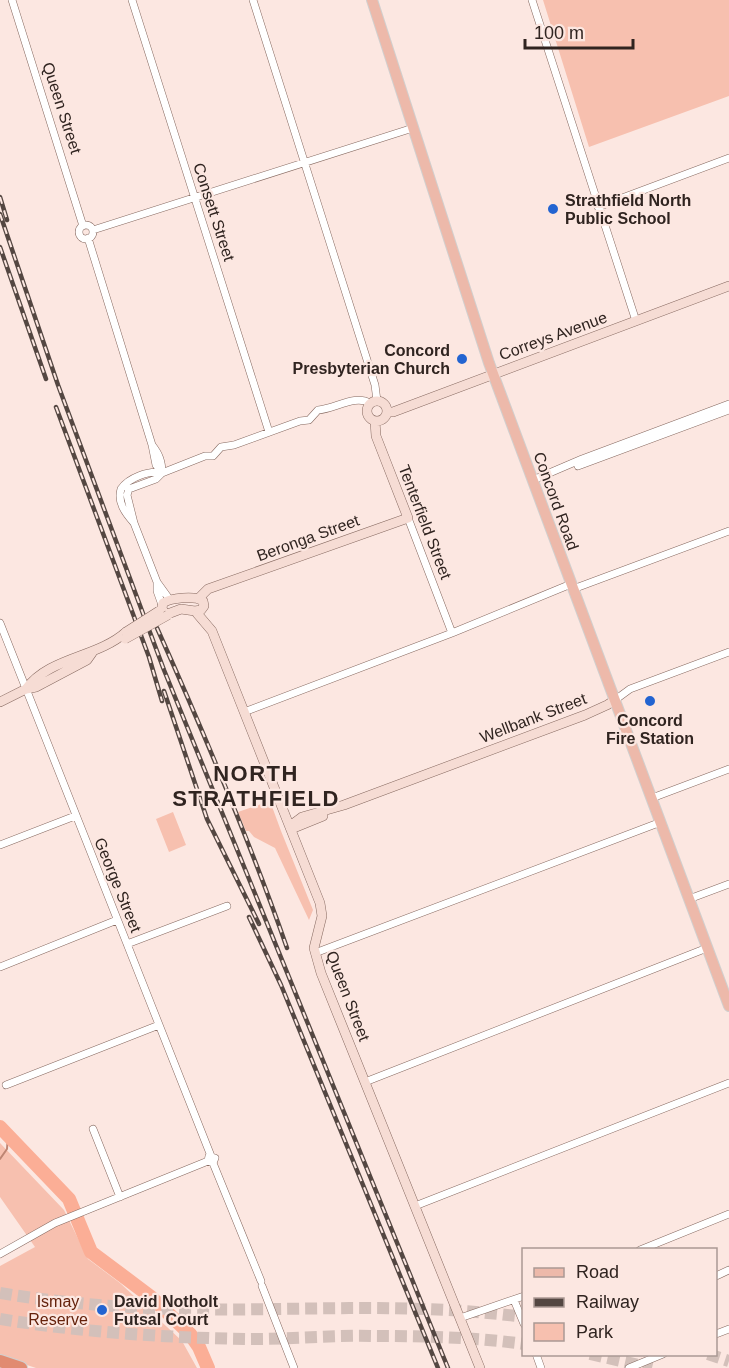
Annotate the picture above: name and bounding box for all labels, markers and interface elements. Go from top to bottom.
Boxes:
scale bar [525,12,633,50]
text: 100 m [534,23,584,43]
street label: Queen Street [39,60,85,156]
street label: Consett Street [190,161,238,264]
place label: Strathfield North Public School [565,192,691,227]
marker: Strathfield North Public School [546,202,560,216]
street label: Correys Avenue [497,309,609,363]
place label: Concord Presbyterian Church [293,342,450,377]
marker: Concord Presbyterian Church [455,352,469,366]
street label: Concord Road [530,450,582,552]
street label: Tenterfield Street [395,462,455,582]
street label: Beronga Street [255,511,362,564]
street label: Wellbank Street [477,690,589,746]
marker: Concord Fire Station [643,694,657,708]
place label: Concord Fire Station [606,712,694,747]
district label: NORTH STRATHFIELD [172,761,340,811]
street label: George Street [91,835,145,935]
street label: Queen Street [323,949,373,1044]
legend [522,1248,717,1356]
text: Road [576,1262,619,1282]
text: Railway [576,1292,639,1312]
park label: Ismay Reserve [28,1293,88,1328]
place label: David Notholt Futsal Court [114,1293,219,1328]
marker: David Notholt Futsal Court [95,1303,109,1317]
text: Park [576,1322,614,1342]

